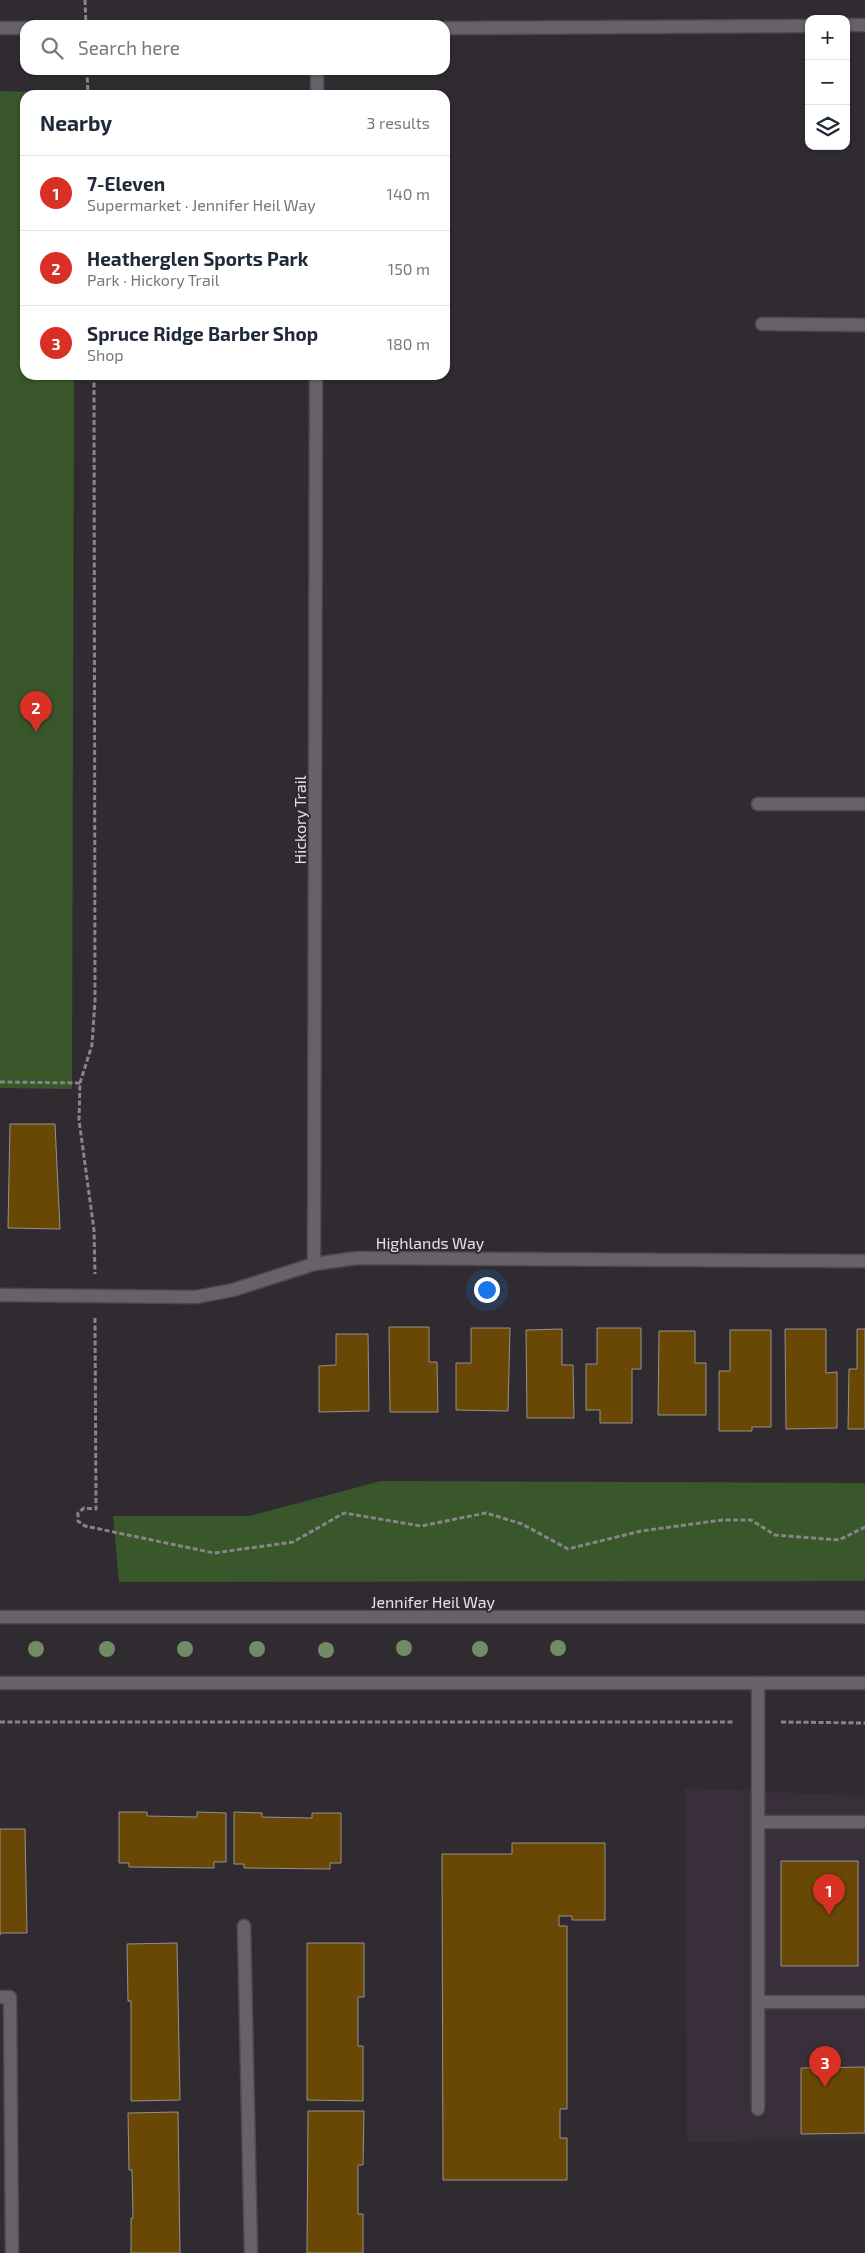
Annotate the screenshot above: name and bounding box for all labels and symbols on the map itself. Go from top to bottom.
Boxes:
pin: 2 [20,691,52,732]
street label: Hickory Trail [290,775,309,864]
street label: Highlands Way [376,1233,485,1252]
your location [474,1277,500,1303]
street label: Jennifer Heil Way [371,1592,496,1611]
pin: 1 [813,1874,845,1915]
pin: 3 [809,2046,841,2087]

